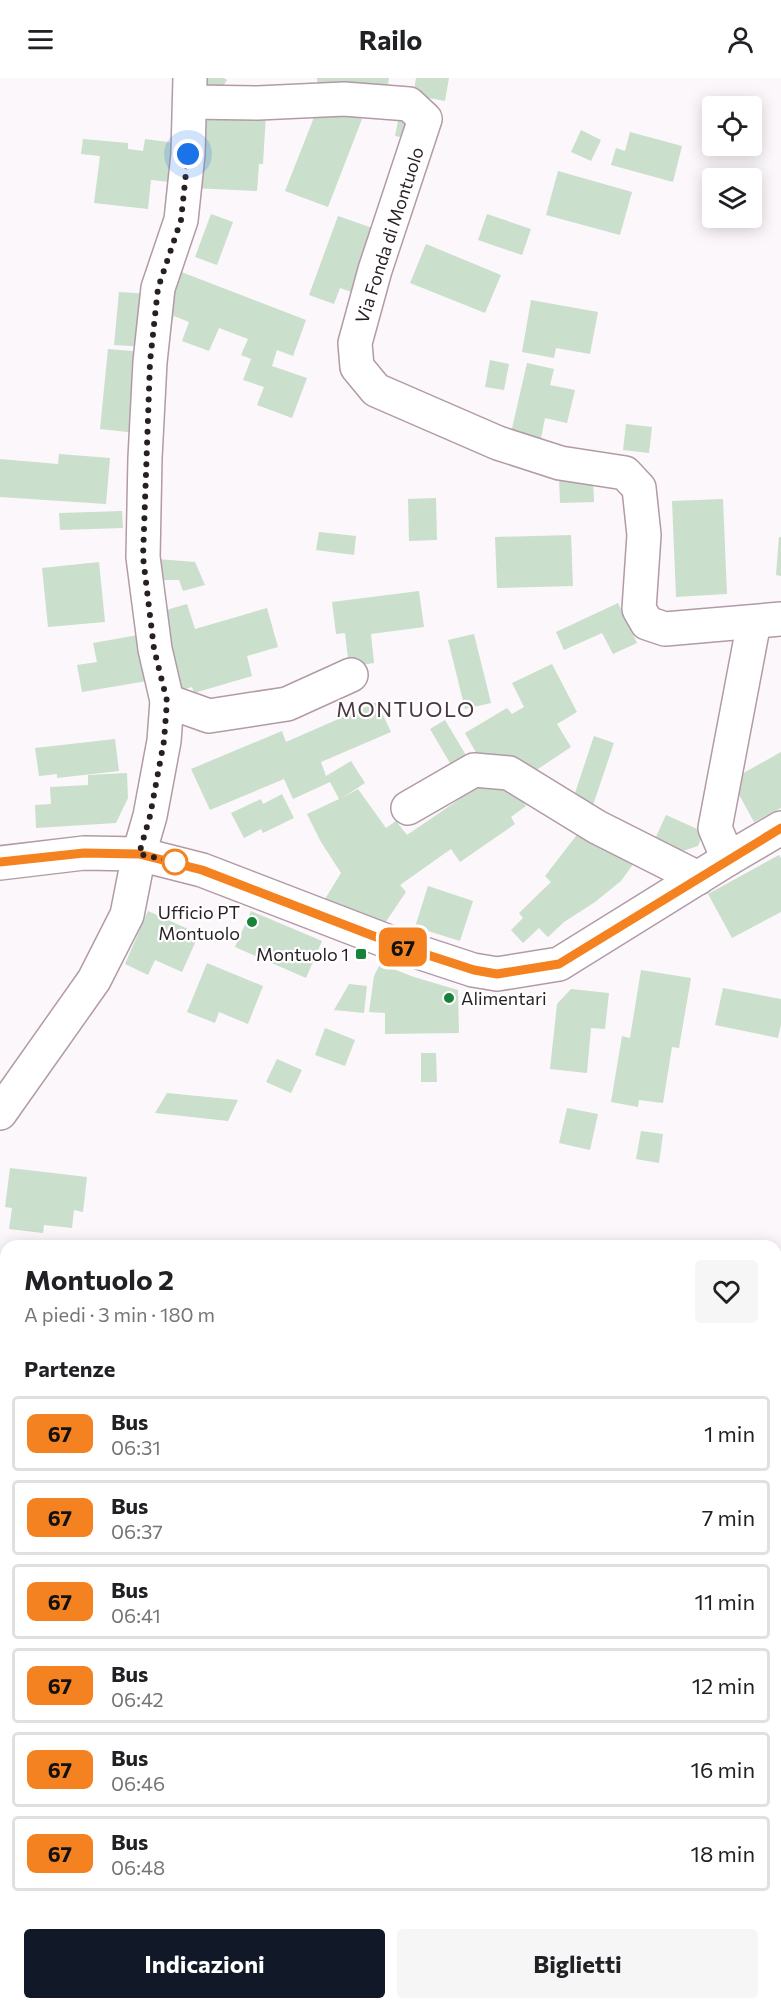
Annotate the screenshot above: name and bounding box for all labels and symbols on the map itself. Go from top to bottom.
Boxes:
your location [173,139,203,169]
street label: Via Fonda di Montuolo [350,144,428,326]
district label: MONTUOLO [336,696,476,721]
unlabelled marker [162,849,188,875]
place label: Ufficio PT Montuolo [158,901,240,944]
marker: Ufficio PT Montuolo [245,915,259,929]
line badge: 67 [376,928,430,966]
place label: Montuolo 1 [256,943,349,965]
marker: Montuolo 1 [354,947,368,961]
place label: Alimentari [461,987,547,1009]
marker: Alimentari [442,991,456,1005]

